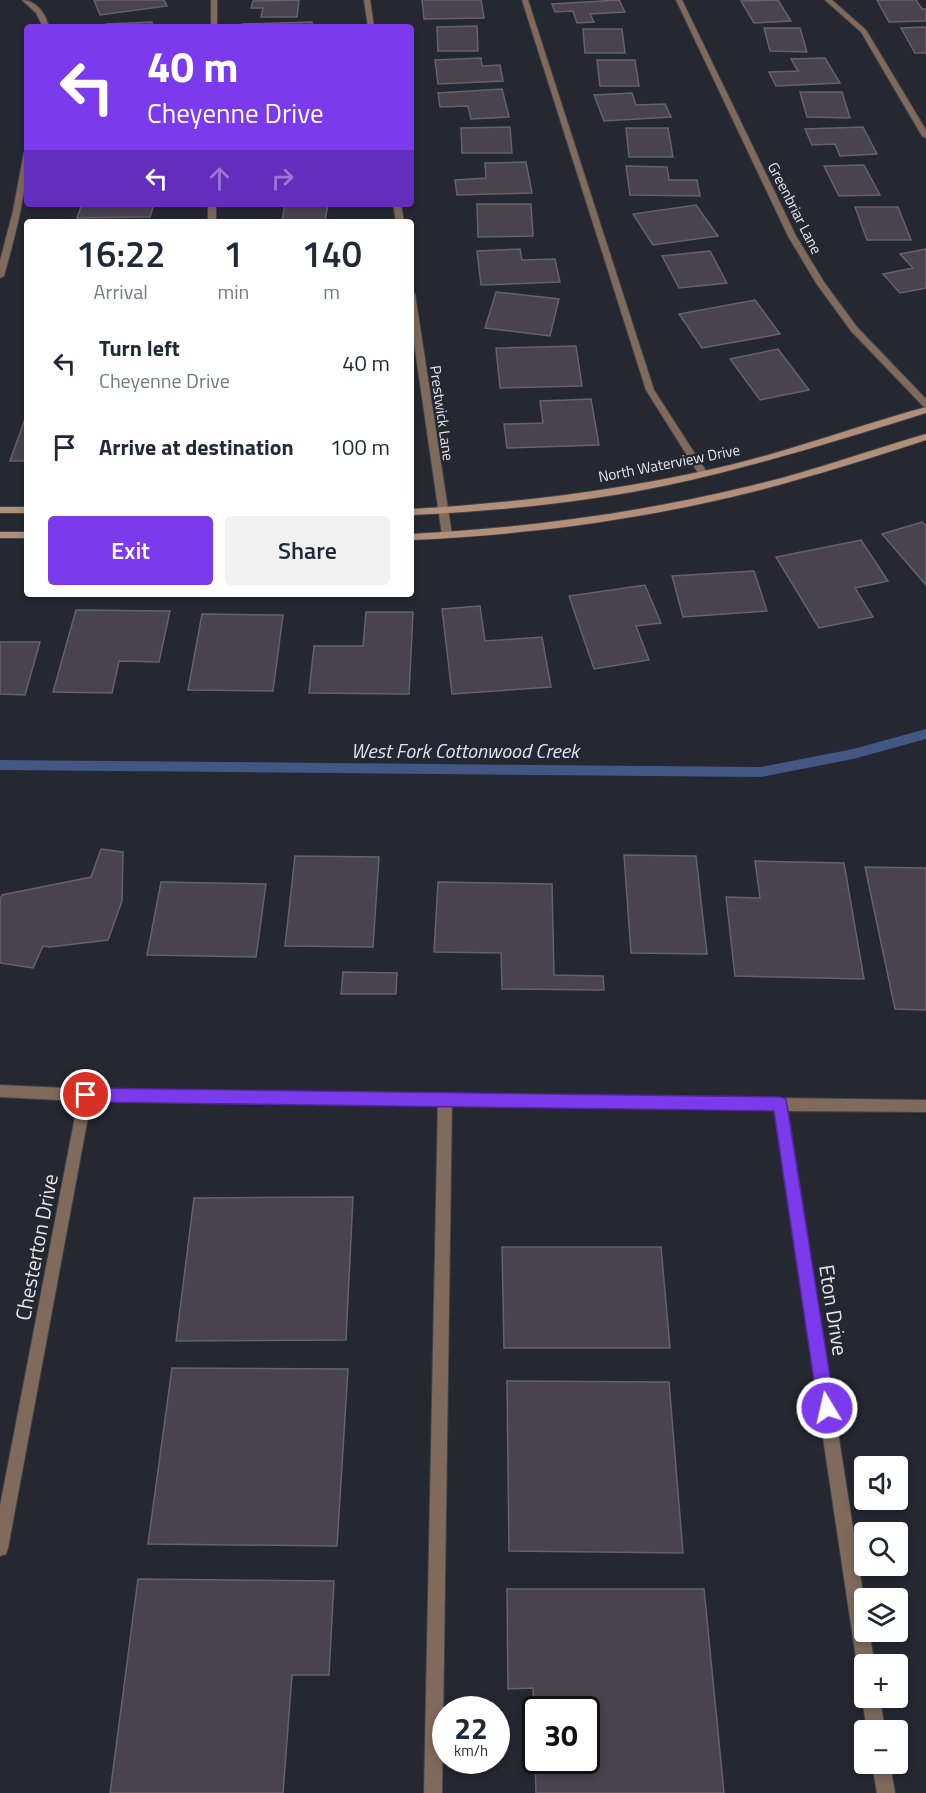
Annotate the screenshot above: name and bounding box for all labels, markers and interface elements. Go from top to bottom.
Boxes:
text: 40 m [147,34,239,98]
icon: left [48,48,126,126]
text: Cheyenne Drive [147,92,324,133]
street label: Greenbriar Lane [762,158,828,258]
icon: left [140,162,173,195]
icon: ahead [203,162,236,195]
icon: right [266,162,299,195]
text: 16:22 [76,226,165,281]
text: 1 [223,226,243,281]
text: 140 [301,226,362,281]
text: Arrival [94,276,148,307]
text: min [217,276,249,307]
text: m [323,276,340,307]
text: Turn left [99,331,180,365]
text: 40 m [342,346,390,380]
icon: left [48,347,81,380]
street label: Prestwick Lane [424,364,460,462]
text: Cheyenne Drive [99,365,230,396]
text: Arrive at destination [99,430,294,464]
text: 100 m [330,430,390,464]
icon: arrive [48,431,81,464]
street label: North Waterview Drive [596,438,742,488]
button: Exit [48,516,213,585]
button: Share [225,516,390,585]
water label: West Fork Cottonwood Creek [351,735,581,766]
pin [60,1069,111,1120]
icon: arrive [69,1078,102,1111]
street label: Chesterton Drive [6,1171,66,1323]
street label: Eton Drive [811,1262,857,1358]
position arrow [795,1376,859,1440]
map controls [854,1456,908,1774]
button: sound [854,1456,908,1510]
button: search [854,1522,908,1576]
button: layers [854,1588,908,1642]
button: + [854,1654,908,1708]
speed limit sign: 30 [522,1696,600,1774]
text: 22 [454,1705,488,1751]
button: − [854,1720,908,1774]
text: km/h [454,1739,488,1762]

